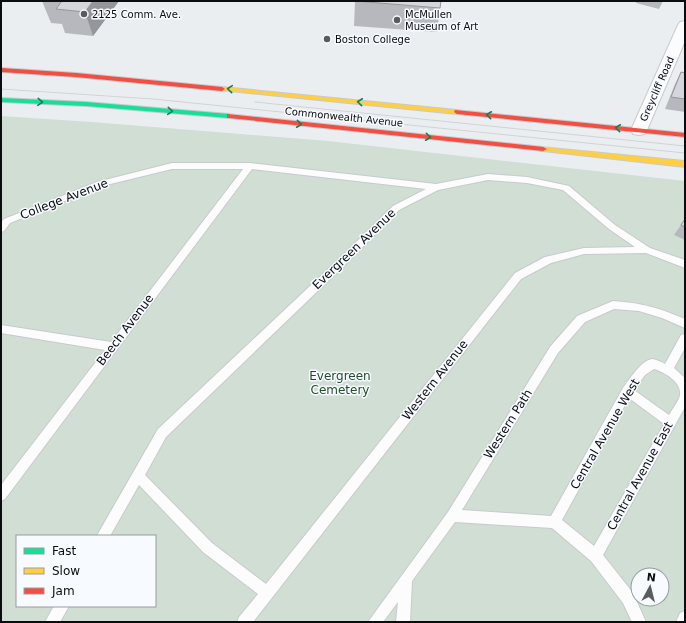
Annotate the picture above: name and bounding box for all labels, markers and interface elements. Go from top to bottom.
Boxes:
marker: 2125 Comm. Ave. [79,9,89,19]
place label: 2125 Comm. Ave. [92,9,181,20]
place label: McMullen Museum of Art [405,9,478,32]
marker: McMullen Museum of Art [392,15,402,25]
marker: Boston College [322,34,332,44]
place label: Boston College [335,34,410,45]
street label: Greycliff Road [638,55,676,123]
one-way arrow [227,85,233,94]
one-way arrow [37,97,43,106]
one-way arrow [357,98,363,107]
street label: Commonwealth Avenue [284,105,404,129]
one-way arrow [167,106,173,115]
one-way arrow [486,111,492,120]
one-way arrow [296,119,302,128]
one-way arrow [615,124,621,133]
one-way arrow [425,133,431,142]
street label: College Avenue [18,176,110,222]
street label: Evergreen Avenue [310,206,398,292]
street label: Beech Avenue [94,292,156,368]
street label: Western Avenue [399,337,471,423]
park label: Evergreen Cemetery [309,369,371,397]
street label: Central Avenue West [568,376,643,492]
street label: Western Path [481,387,535,461]
street label: Central Avenue East [604,419,676,533]
legend [16,535,156,607]
text: Fast [52,544,76,558]
text: Slow [52,564,80,578]
north arrow [630,567,670,607]
text: N [646,571,657,585]
text: Jam [51,584,75,598]

